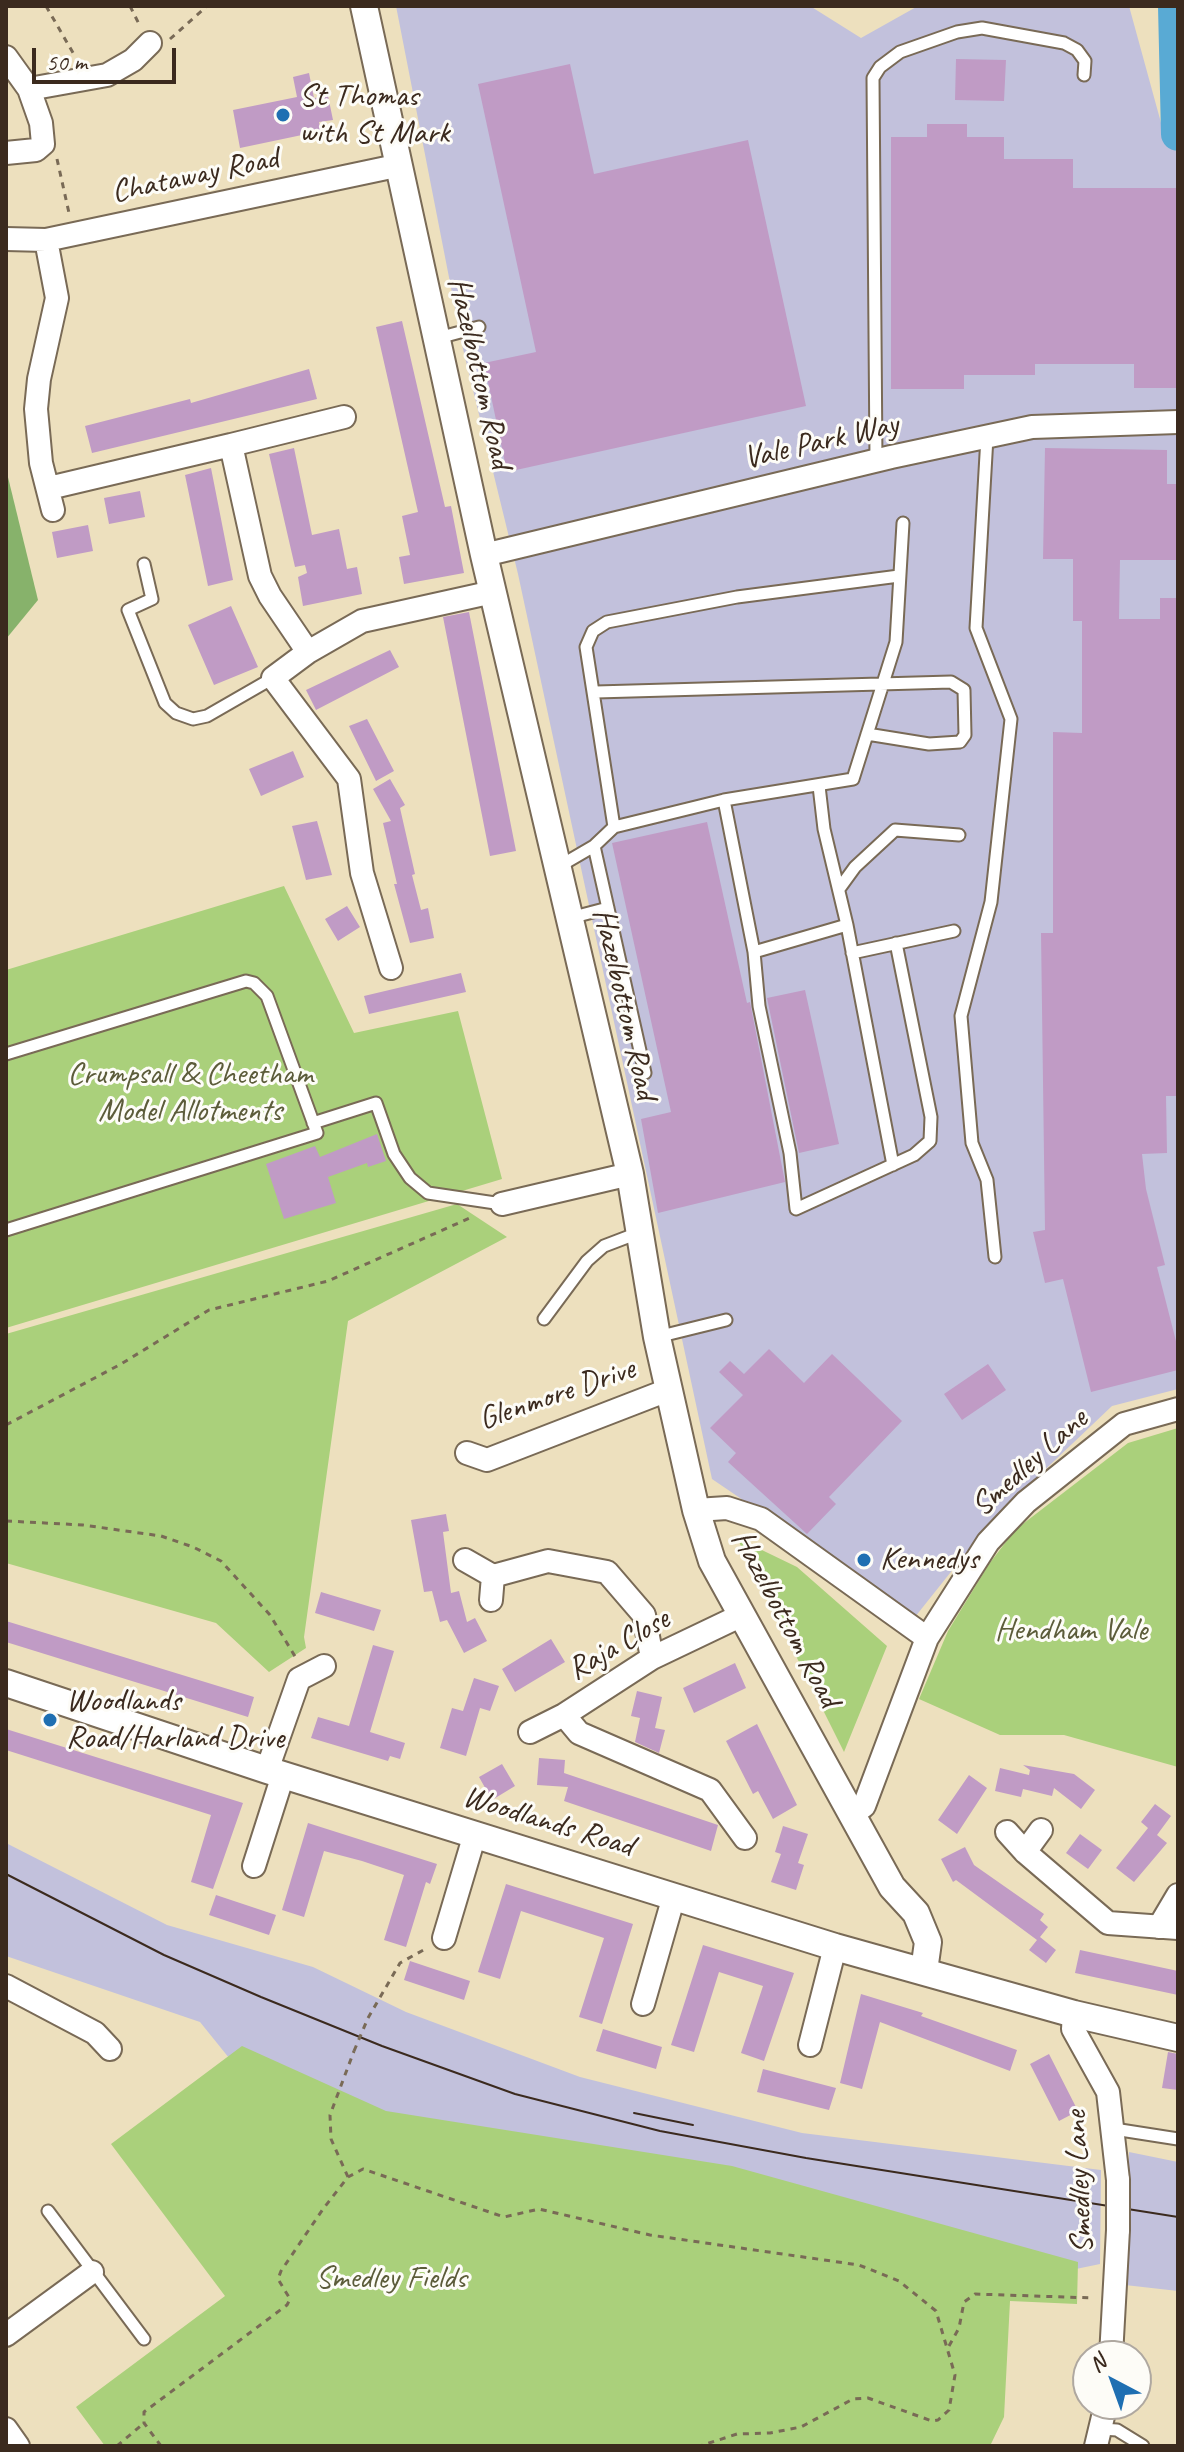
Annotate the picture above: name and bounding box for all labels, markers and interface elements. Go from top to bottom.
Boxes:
scale bar [36,32,180,82]
text: 50 m [46,47,87,77]
place label: St Thomas with St Mark [299,78,449,153]
marker: St Thomas with St Mark [274,106,292,124]
street label: Chataway Road [108,140,282,212]
street label: Hazelbottom Road [438,274,520,472]
street label: Vale Park Way [740,406,902,478]
street label: Hazelbottom Road [583,905,665,1103]
park label: Crumpsall & Cheetham Model Allotments [67,1056,313,1131]
street label: Glenmore Drive [474,1350,640,1440]
street label: Smedley Lane [964,1401,1096,1525]
street label: Hazelbottom Road [722,1524,848,1714]
place label: Kennedys [880,1541,979,1579]
marker: Kennedys [855,1551,873,1569]
street label: Raja Close [561,1601,677,1689]
park label: Hendham Vale [995,1612,1147,1650]
place label: Woodlands Road/Harland Drive [66,1683,284,1758]
marker: Woodlands Road/Harland Drive [41,1711,59,1729]
street label: Woodlands Road [458,1778,638,1866]
street label: Smedley Lane [1057,2109,1103,2255]
park label: Smedley Fields [315,2260,467,2298]
north arrow [1072,2340,1152,2420]
text: N [1083,2348,1112,2378]

